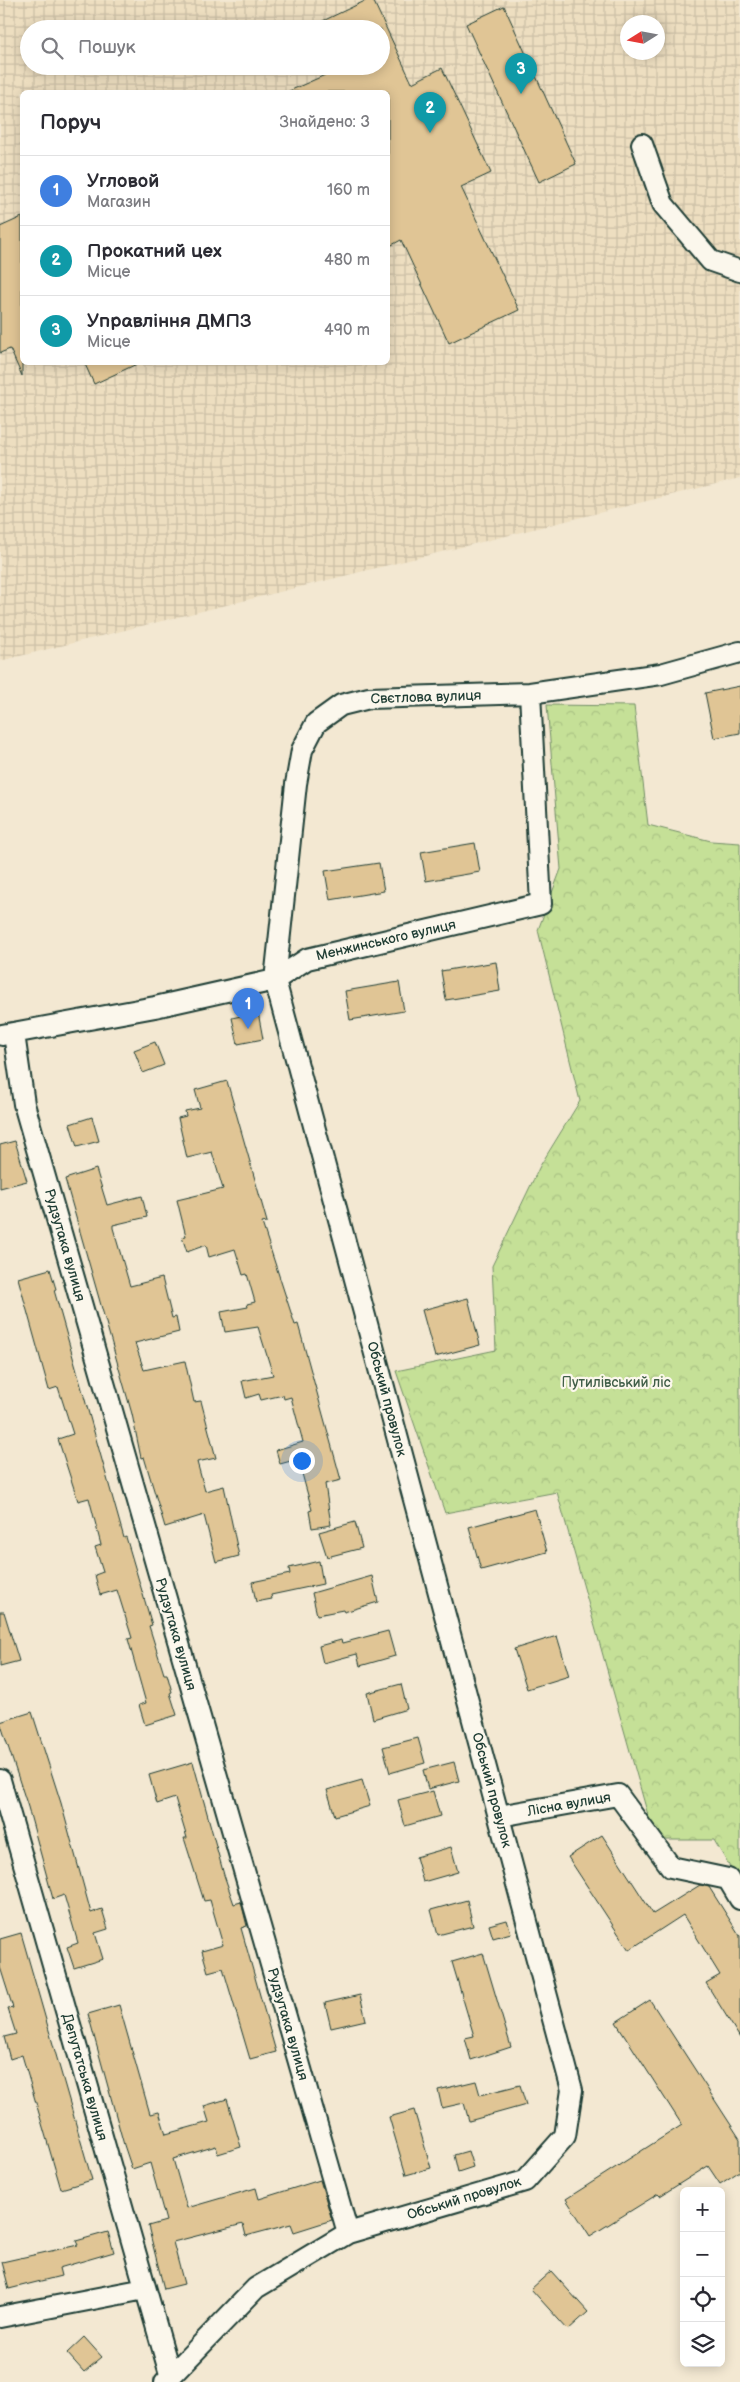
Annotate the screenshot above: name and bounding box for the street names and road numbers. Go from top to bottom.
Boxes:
street label: Свєтлова вулиця [370,687,482,707]
street label: Менжинського вулиця [314,916,458,964]
street label: Рудзутака вулиця [41,1187,89,1303]
street label: Обський провулок [363,1340,411,1459]
street label: Рудзутака вулиця [152,1576,200,1692]
street label: Обський провулок [468,1731,516,1850]
street label: Лісна вулиця [525,1788,612,1820]
street label: Рудзутака вулиця [264,1966,312,2082]
street label: Депутатська вулиця [59,2011,111,2143]
street label: Обський провулок [405,2172,524,2223]

